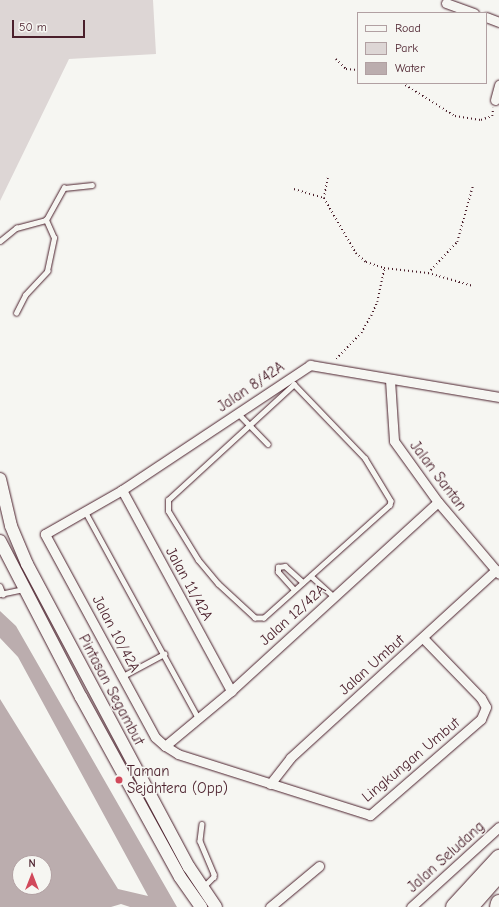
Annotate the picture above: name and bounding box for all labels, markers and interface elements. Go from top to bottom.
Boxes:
scale bar [14,12,87,38]
legend [357,12,487,84]
text: 50 m [19,20,47,34]
text: Road [395,21,421,35]
text: Park [395,41,418,55]
text: Water [395,61,425,75]
street label: Jalan 8/42A [214,358,288,416]
street label: Jalan Santan [406,437,470,515]
street label: Jalan 11/42A [161,544,217,624]
street label: Jalan 12/42A [256,581,330,649]
street label: Jalan 10/42A [88,593,144,675]
street label: Jalan Umbut [336,631,408,699]
street label: Pintasan Segambut [74,632,148,748]
street label: Lingkungan Umbut [358,714,464,806]
place label: Taman Sejahtera (Opp) [127,762,228,797]
marker: Taman Sejahtera (Opp) [114,775,124,785]
street label: Jalan Seludang [404,818,488,896]
north arrow [12,855,52,895]
text: N [28,857,36,870]

